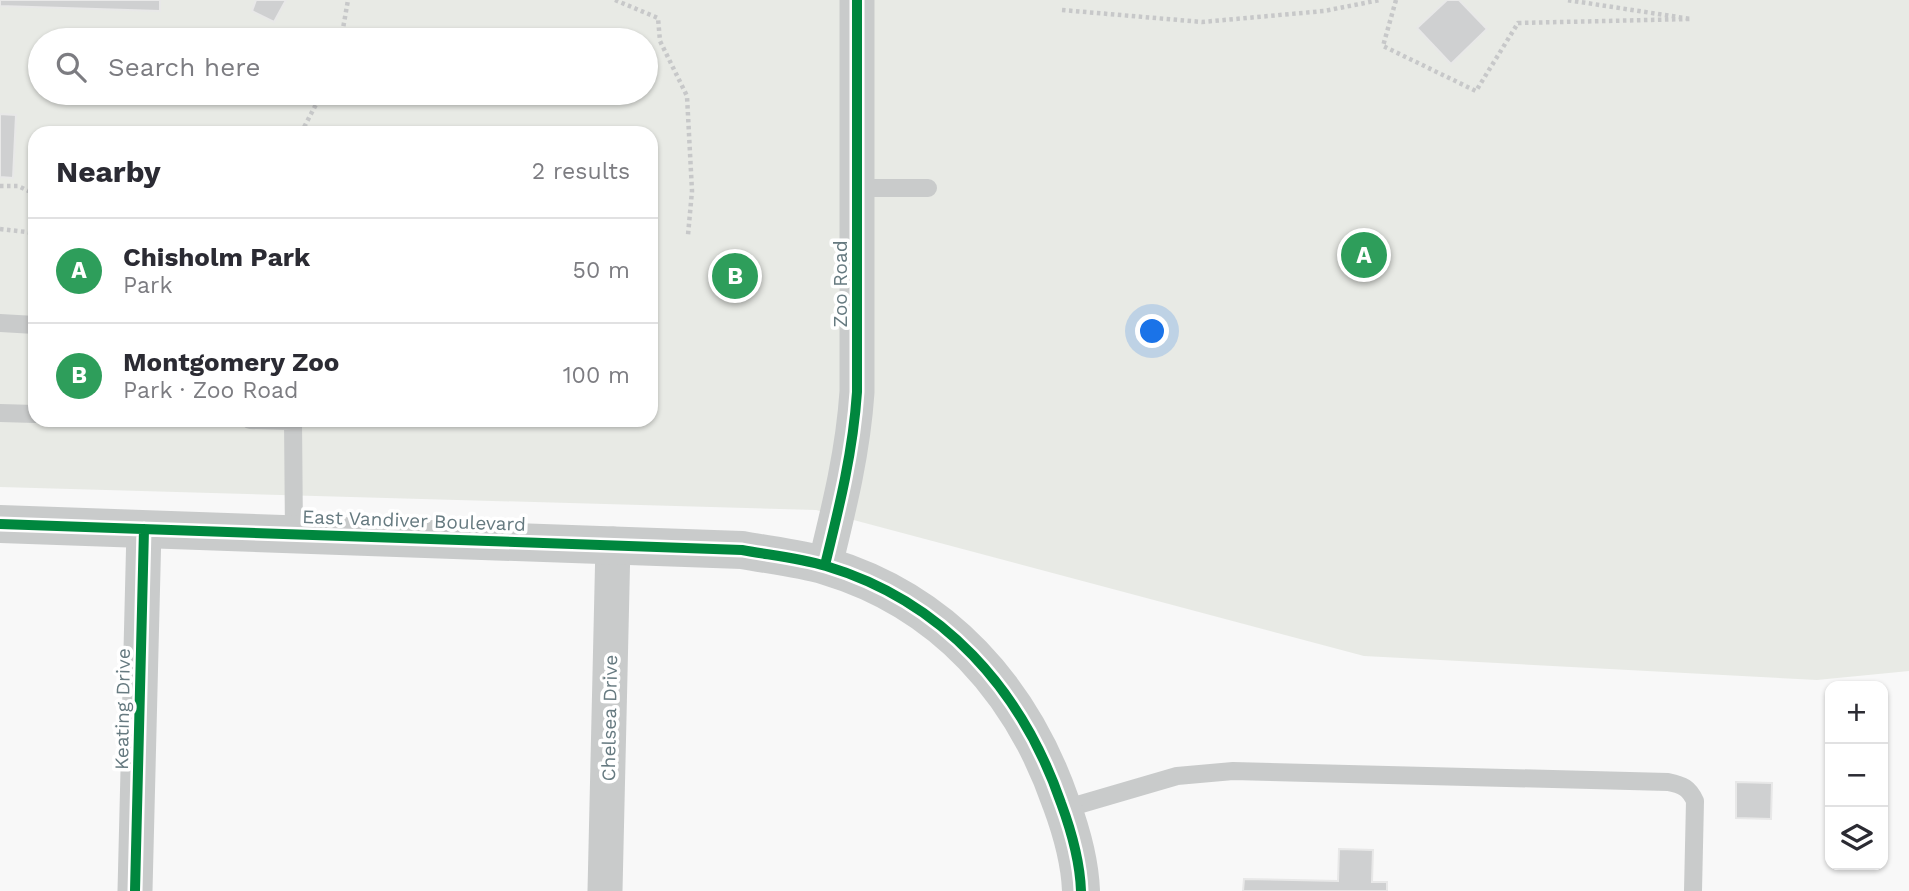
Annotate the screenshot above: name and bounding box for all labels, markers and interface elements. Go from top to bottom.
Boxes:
search box [28,28,658,105]
icon: search [52,48,90,86]
text: Search here [108,52,260,82]
text: Nearby [56,154,161,189]
text: 2 results [532,158,630,185]
pin: A [1341,229,1387,281]
street label: Zoo Road [829,240,852,328]
text: Chisholm Park [123,242,310,272]
pin: B [712,250,758,302]
text: A [71,257,87,284]
text: 50 m [573,257,630,284]
text: Park [123,272,172,299]
your location [1135,314,1169,348]
text: Montgomery Zoo [123,347,339,377]
text: B [71,362,87,389]
text: 100 m [563,362,630,389]
text: Park · Zoo Road [123,377,298,404]
street label: East Vandiver Boulevard [302,505,526,536]
street label: Keating Drive [110,648,135,770]
street label: Chelsea Drive [597,655,622,782]
map controls [1825,681,1888,870]
button: + [1825,681,1888,744]
button: − [1825,744,1888,807]
button: layers [1825,807,1888,870]

